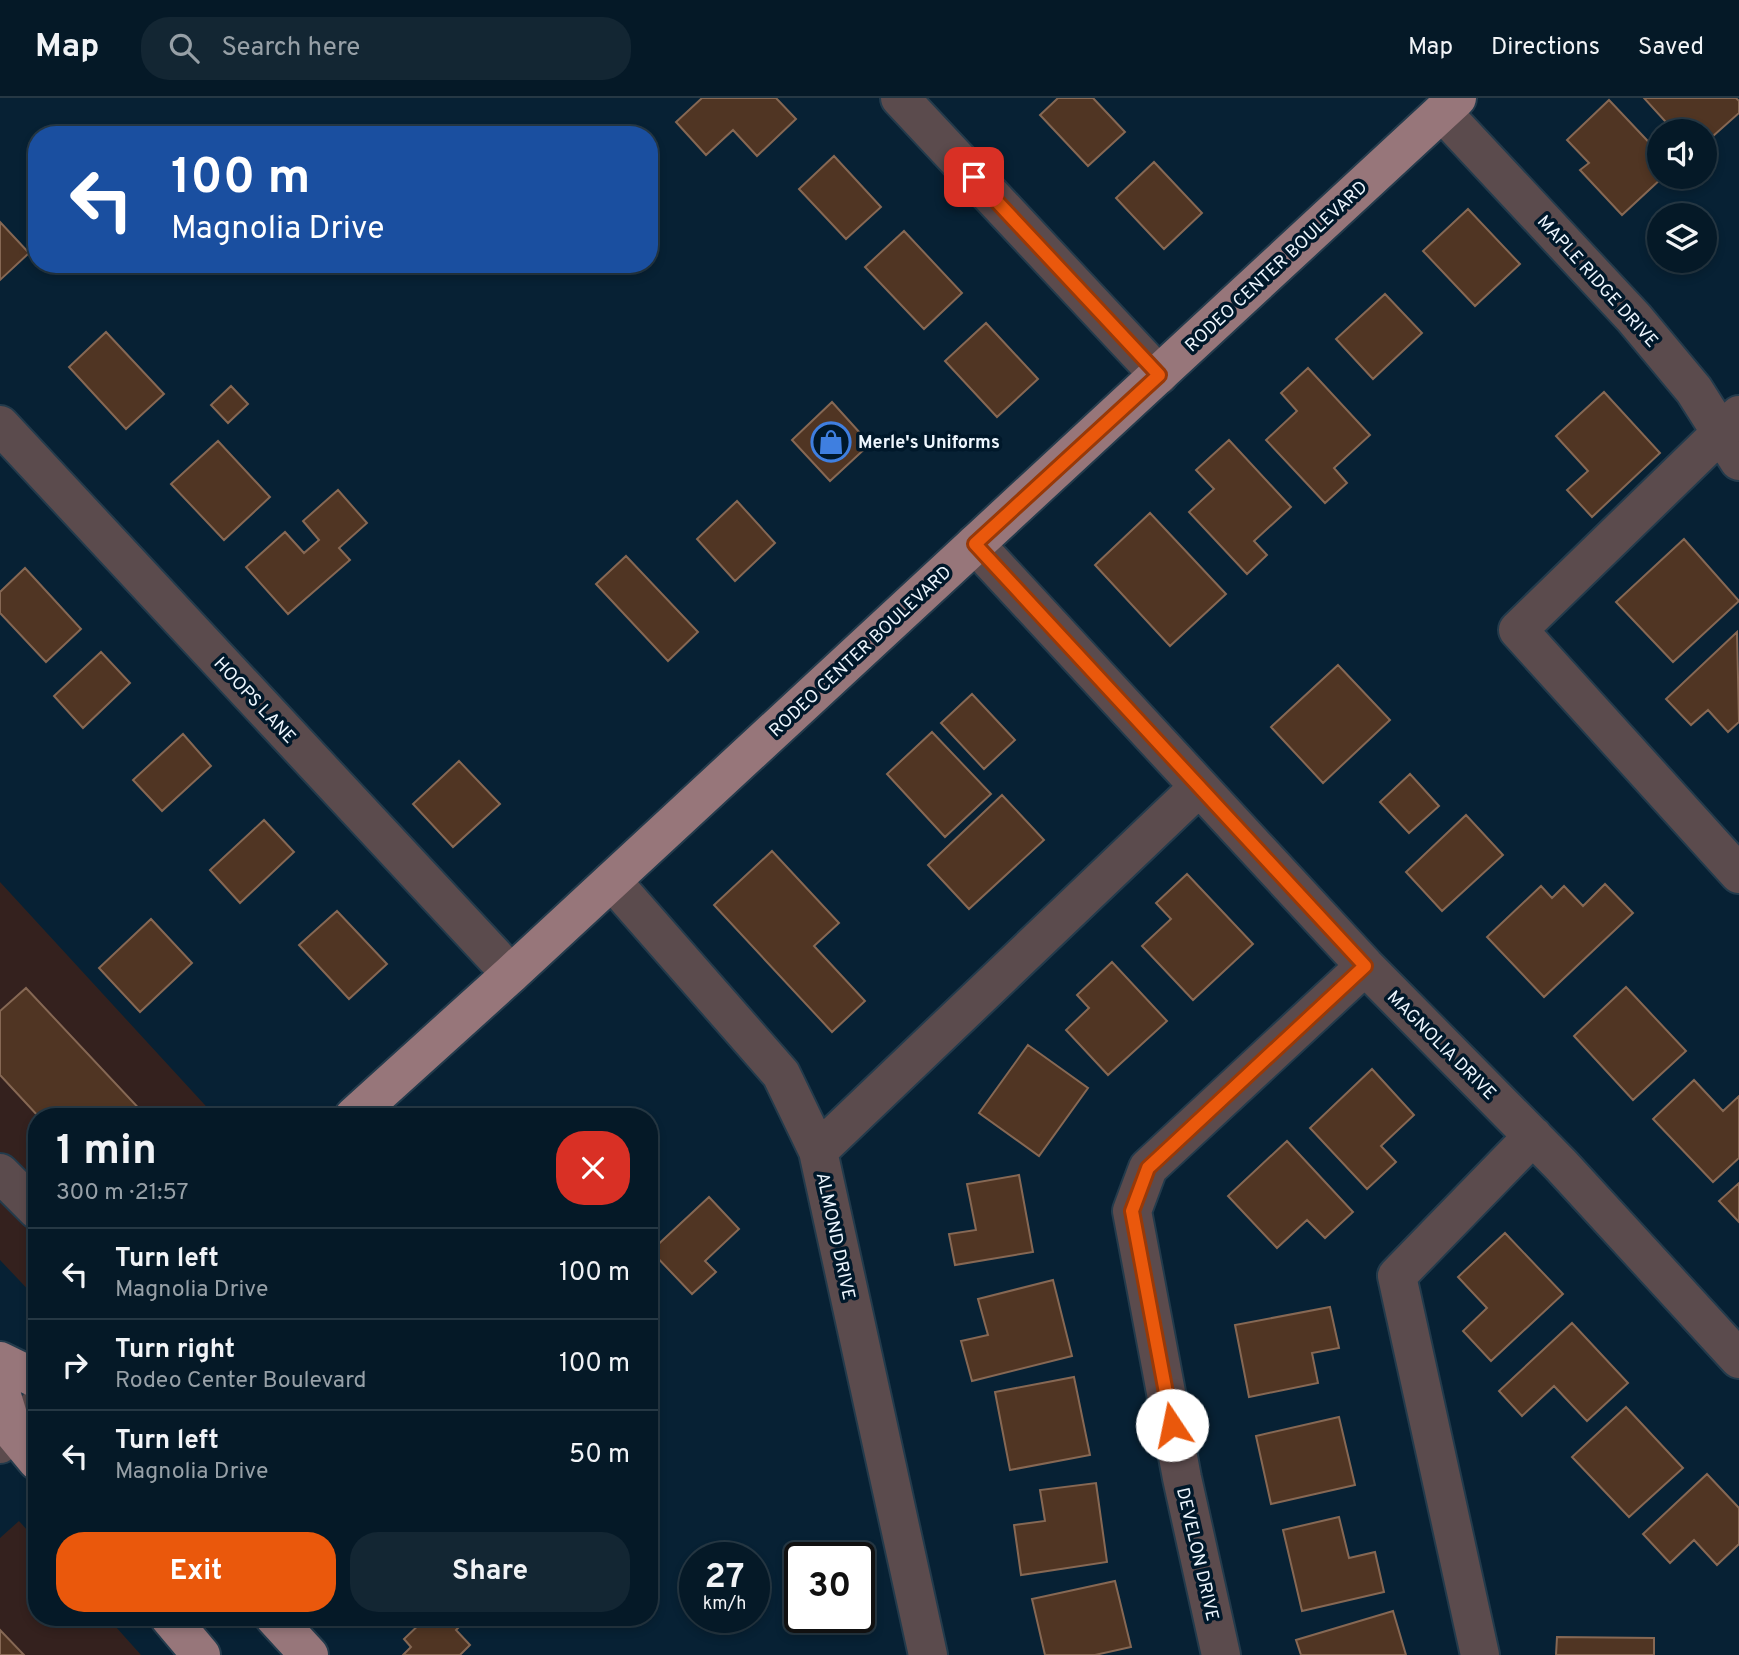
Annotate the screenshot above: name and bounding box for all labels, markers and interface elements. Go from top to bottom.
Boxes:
search box [141,17,631,80]
text: Map [35,27,99,69]
icon: search [165,29,203,67]
text: Search here [221,32,360,65]
text: Map [1408,33,1453,63]
text: Directions [1491,33,1600,63]
text: Saved [1638,33,1704,63]
map controls [1647,119,1717,273]
button: sound [1647,119,1717,189]
pin [944,147,1004,207]
text: 100 m [171,149,310,211]
icon: left [56,154,147,245]
icon: arrive [955,158,993,196]
street label: RODEO CENTER BOULEVARD [1181,176,1373,358]
button: layers [1647,203,1717,273]
text: Magnolia Drive [171,210,384,250]
street label: MAPLE RIDGE DRIVE [1531,211,1662,353]
shop icon: Merle's Uniforms [810,421,852,463]
place label: Merle's Uniforms [858,432,1000,455]
street label: RODEO CENTER BOULEVARD [765,561,957,743]
street label: HOOPS LANE [208,653,300,749]
street label: MAGNOLIA DRIVE [1381,986,1501,1106]
text: 1 min [56,1126,157,1179]
button: close [556,1131,630,1205]
street label: ALMOND DRIVE [810,1170,859,1302]
text: 300 m · 21:57 [56,1179,189,1208]
text: Turn left [115,1243,219,1276]
icon: left [56,1255,94,1293]
text: 100 m [559,1257,630,1290]
text: Magnolia Drive [115,1276,268,1305]
text: Turn right [115,1334,235,1367]
icon: right [56,1346,94,1384]
text: 100 m [559,1348,630,1381]
text: Rodeo Center Boulevard [115,1367,367,1396]
position arrow [1135,1388,1209,1462]
text: Turn left [115,1425,219,1458]
icon: left [56,1437,94,1475]
text: 50 m [569,1439,630,1472]
text: Magnolia Drive [115,1458,268,1487]
street label: DEVELON DRIVE [1170,1485,1223,1623]
button: Exit [56,1532,336,1612]
button: Share [350,1532,630,1612]
speed limit sign: 30 [784,1542,875,1633]
text: 27 [705,1556,744,1600]
text: km/h [703,1593,746,1616]

